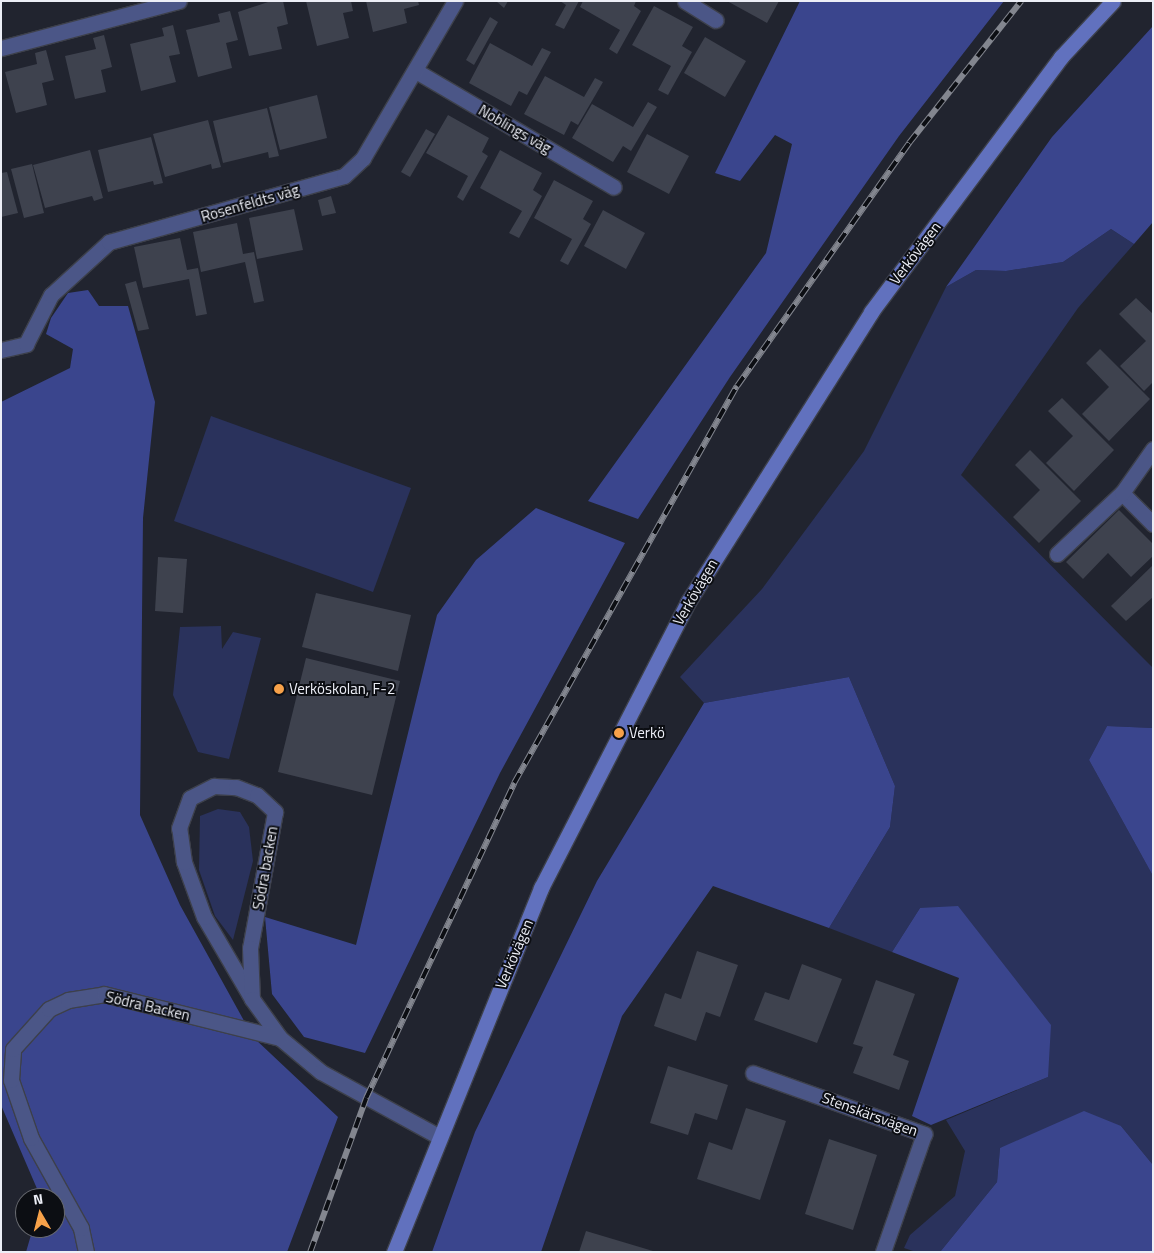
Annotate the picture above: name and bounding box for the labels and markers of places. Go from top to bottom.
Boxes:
place label: Verköskolan, F-2 [289,680,395,698]
marker: Verköskolan, F-2 [273,683,285,695]
place label: Verkö [629,724,665,742]
marker: Verkö [613,727,625,739]

